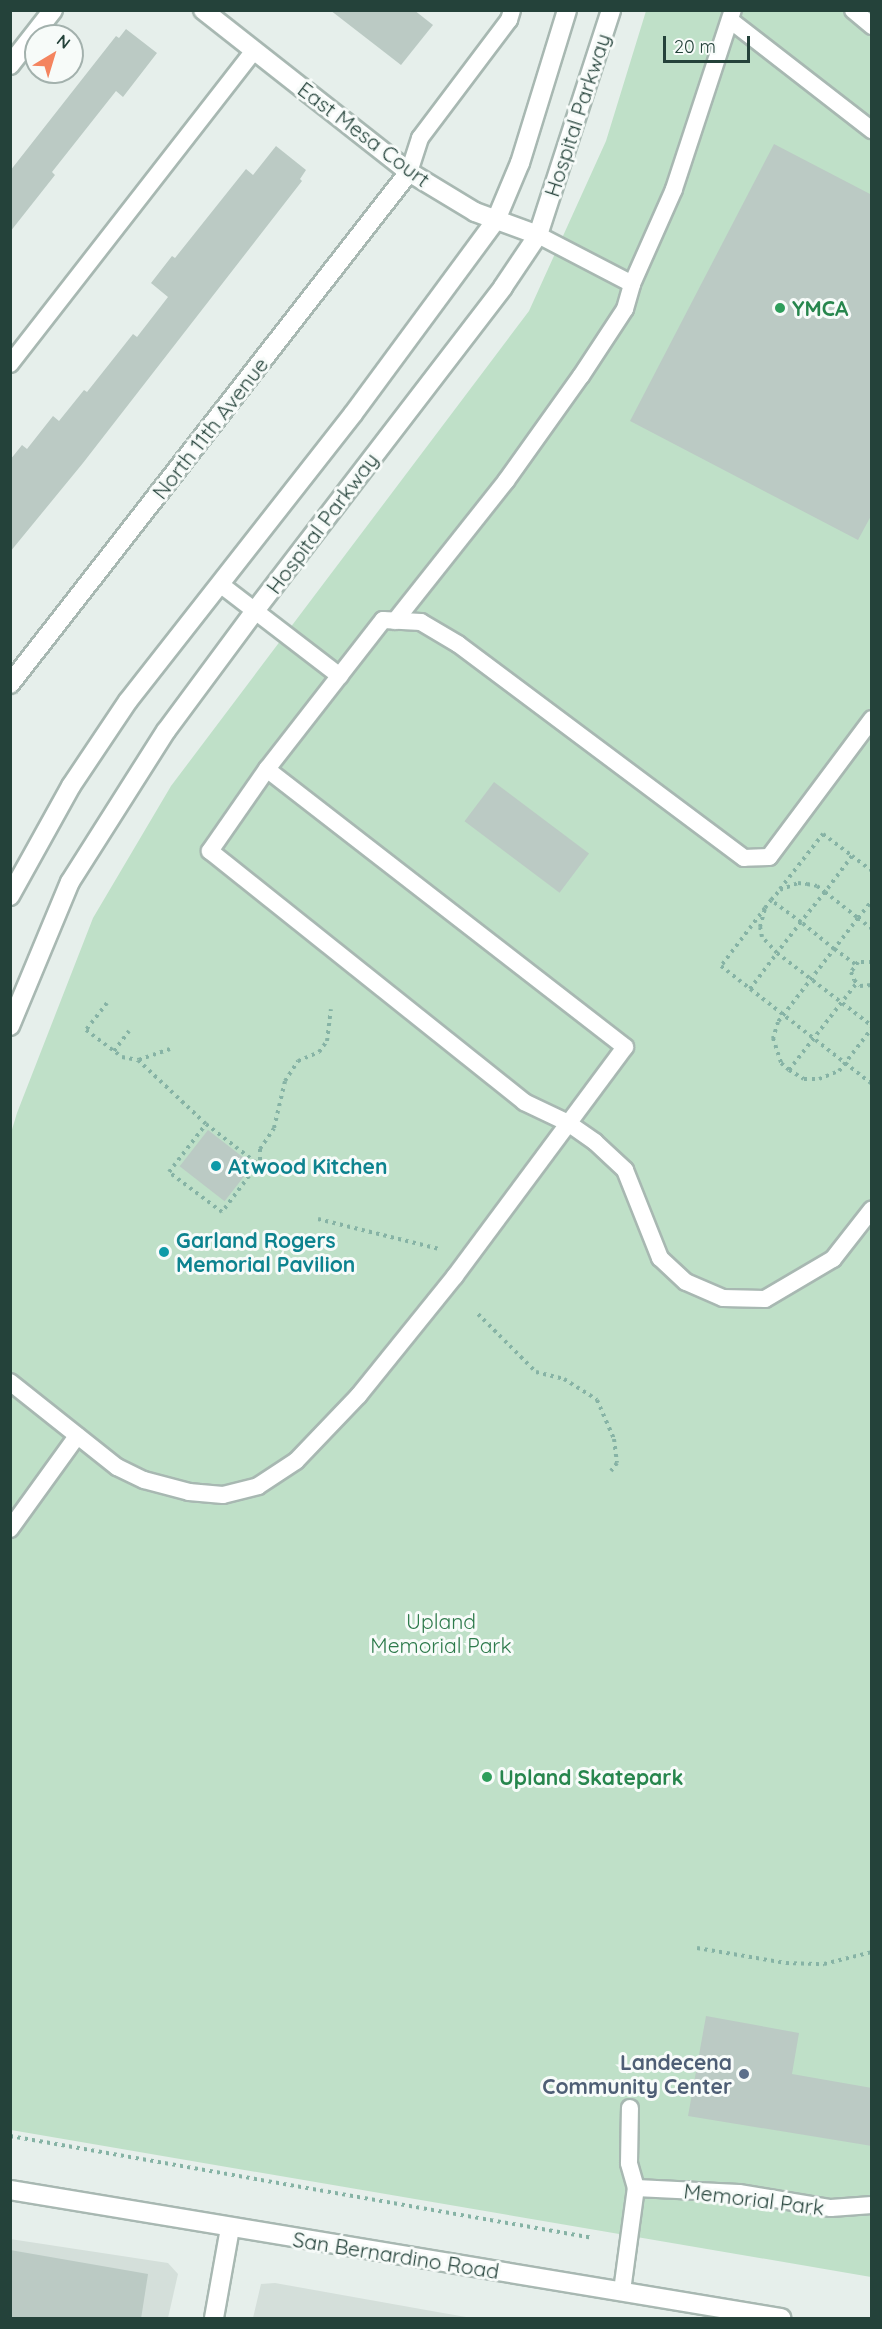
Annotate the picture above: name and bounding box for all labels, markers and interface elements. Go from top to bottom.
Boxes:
north arrow [24,24,84,84]
scale bar [666,24,753,62]
text: N [53,30,75,53]
street label: Hospital Parkway [539,30,615,200]
text: 20 m [674,35,716,58]
street label: East Mesa Court [293,76,435,192]
place label: YMCA [792,295,848,321]
marker: YMCA [773,301,787,315]
street label: North 11th Avenue [147,352,273,504]
street label: Hospital Parkway [261,447,383,599]
place label: Atwood Kitchen [228,1153,387,1179]
marker: Atwood Kitchen [209,1159,223,1173]
place label: Garland Rogers Memorial Pavilion [176,1227,355,1277]
marker: Garland Rogers Memorial Pavilion [157,1245,171,1259]
park label: Upland Memorial Park [370,1608,512,1658]
place label: Upland Skatepark [499,1764,683,1790]
marker: Upland Skatepark [480,1770,494,1784]
place label: Landecena Community Center [542,2049,732,2099]
marker: Landecena Community Center [737,2067,751,2081]
street label: Memorial Park [682,2178,826,2220]
street label: San Bernardino Road [291,2226,501,2284]

